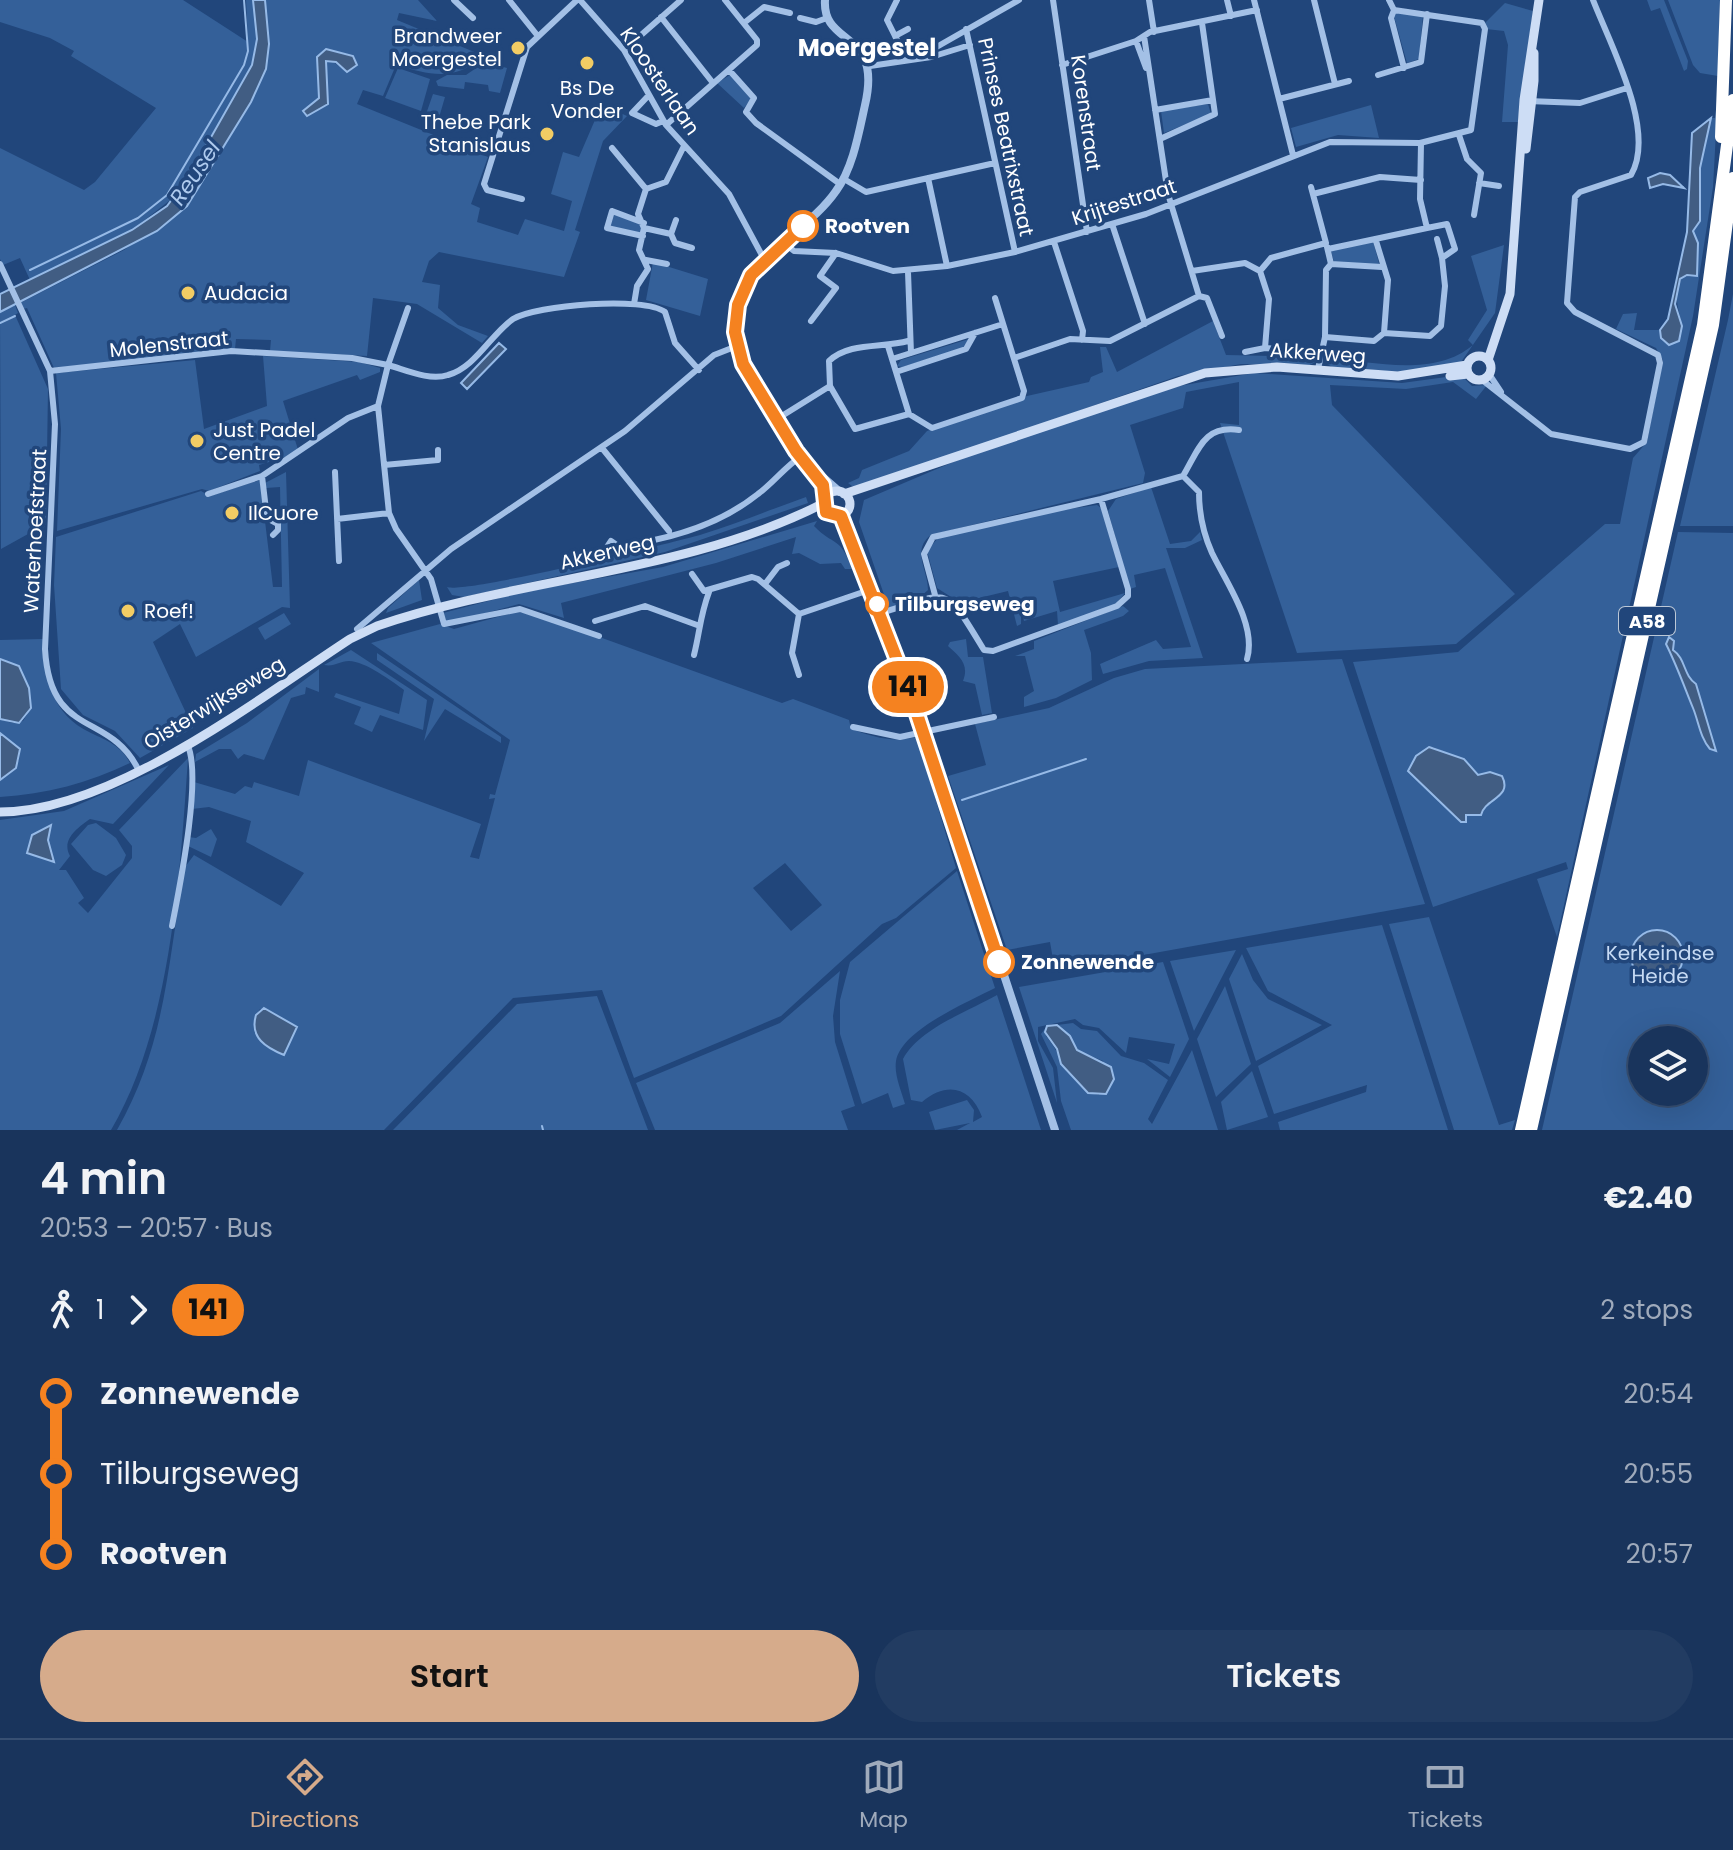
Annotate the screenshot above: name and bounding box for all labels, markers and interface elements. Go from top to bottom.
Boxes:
street label: Kloosterlaan [613,21,707,141]
place label: Brandweer Moergestel [391,22,502,73]
district label: Moergestel [798,31,936,64]
street label: Prinses Beatrixstraat [971,35,1041,239]
marker: Brandweer Moergestel [509,39,527,57]
street label: Korenstraat [1064,53,1108,173]
marker: Bs De Vonder [578,54,596,72]
place label: Bs De Vonder [551,74,623,125]
place label: Thebe Park Stanislaus [421,108,532,159]
marker: Thebe Park Stanislaus [538,125,556,143]
water label: Reusel [162,134,228,211]
street label: Krijtestraat [1068,172,1180,232]
marker: Rootven [788,211,818,241]
place label: Rootven [825,212,910,240]
place label: Audacia [204,279,288,307]
marker: Audacia [179,284,197,302]
street label: Molenstraat [108,324,230,364]
street label: Akkerweg [1269,336,1367,370]
place label: Just Padel Centre [213,416,315,467]
marker: Just Padel Centre [188,432,206,450]
street label: Waterhoefstraat [17,448,53,614]
place label: IlCuore [248,499,319,527]
marker: IlCuore [223,504,241,522]
street label: Akkerweg [557,528,657,576]
place label: Tilburgseweg [895,590,1035,618]
marker: Tilburgseweg [866,593,888,615]
place label: Roef! [144,597,194,625]
marker: Roef! [119,602,137,620]
road number: A58 [1619,607,1675,635]
street label: Oisterwijkseweg [138,650,290,756]
line badge: 141 [862,661,954,713]
text: 141 [888,667,928,706]
park label: Kerkeindse Heide [1606,939,1714,990]
marker: Zonnewende [984,947,1014,977]
place label: Zonnewende [1021,948,1154,976]
map controls [1628,1026,1708,1106]
button: layers [1628,1026,1708,1106]
text: 4 min [40,1148,167,1209]
text: €2.40 [1604,1176,1693,1219]
text: 20:53 – 20:57 · Bus [40,1210,273,1246]
icon: walk [40,1288,84,1332]
icon: forward [116,1288,160,1332]
text: 141 [188,1290,228,1329]
text: 1 [96,1292,104,1328]
text: 2 stops [1600,1292,1693,1328]
text: Zonnewende [100,1372,299,1415]
text: 20:54 [1624,1376,1693,1412]
text: Tilburgseweg [100,1452,300,1495]
text: 20:55 [1624,1456,1693,1492]
text: Rootven [100,1532,227,1575]
text: 20:57 [1626,1536,1693,1572]
button: Start [40,1630,859,1722]
button: Tickets [875,1630,1693,1722]
tab: Directions [250,1755,359,1836]
tab: Map [859,1755,908,1836]
tab: Tickets [1408,1755,1483,1836]

